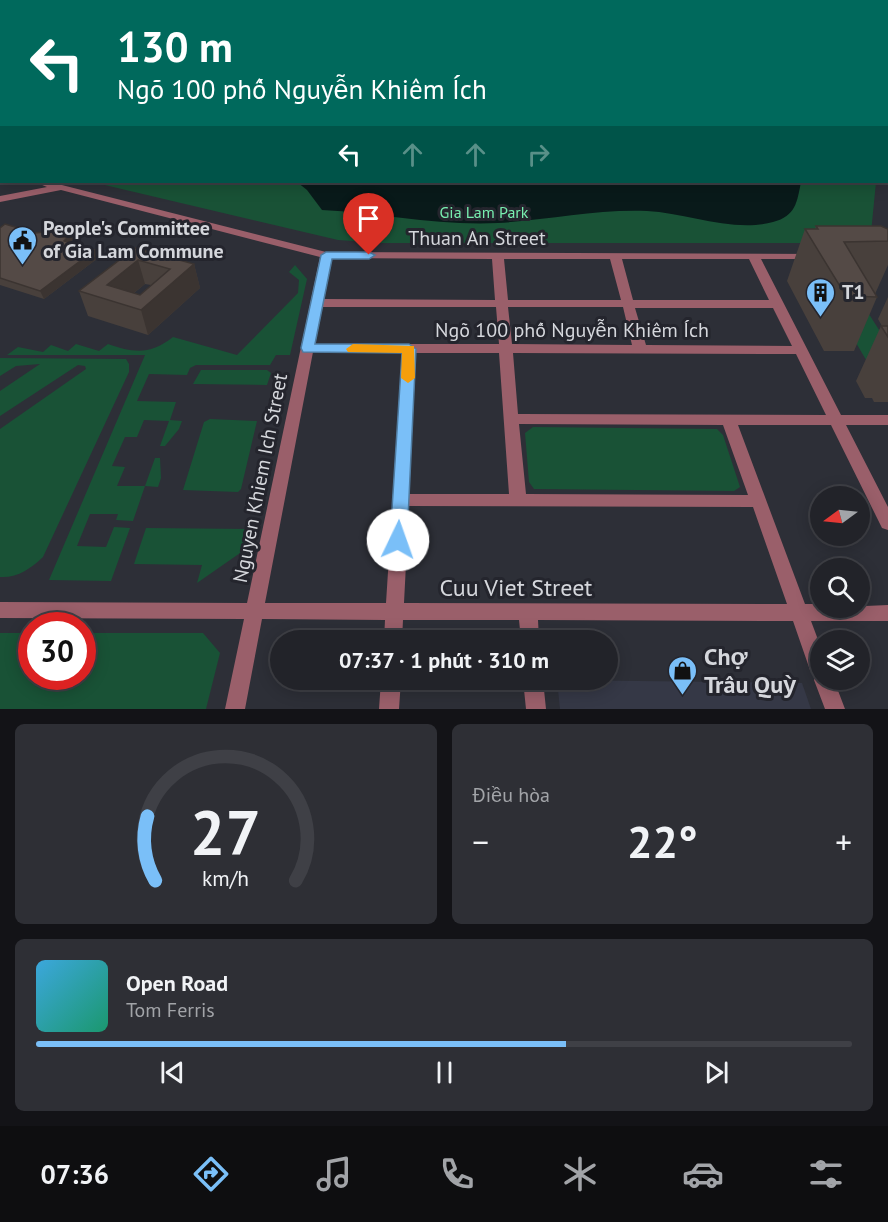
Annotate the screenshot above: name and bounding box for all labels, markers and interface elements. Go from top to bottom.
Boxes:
text: 130 m [117,19,233,74]
icon: left [18,24,96,102]
text: Ngõ 100 phố Nguyễn Khiêm Ích [117,72,487,106]
icon: left [333,138,366,171]
icon: ahead [396,138,429,171]
icon: ahead [459,138,492,171]
icon: right [522,138,555,171]
pin [343,193,394,255]
icon: arrive [352,202,385,235]
park label: Gia Lam Park [440,202,529,222]
place label: People's Committee of Gia Lam Commune [43,215,224,264]
public building icon: People's Committee of Gia Lam Commune [6,224,38,266]
street label: Thuan An Street [408,225,546,251]
building icon: T1 [805,276,837,318]
place label: T1 [842,279,865,305]
street label: Ngõ 100 phố Nguyễn Khiêm Ích [435,317,709,343]
street label: Nguyen Khiem Ich Street [227,371,293,585]
north arrow [810,486,870,546]
map controls [810,486,870,690]
position arrow [366,508,430,572]
button: search [810,558,870,618]
street label: Cuu Viet Street [440,572,592,603]
speed limit sign: 30 [18,612,96,690]
button: layers [810,630,870,690]
place label: Chợ Trâu Quỳ [704,641,797,700]
text: 07:37 · 1 phút · 310 m [339,646,549,674]
shop icon: Chợ Trâu Quỳ [667,654,699,696]
text: Điều hòa [473,782,550,808]
text: 27 [190,791,261,872]
text: 22° [627,812,698,870]
text: − [473,820,489,863]
text: + [835,820,852,863]
text: km/h [202,864,249,892]
text: Open Road [126,969,228,997]
text: Tom Ferris [126,997,215,1023]
icon: previous [156,1056,189,1089]
icon: pause [428,1056,461,1089]
icon: next [700,1056,733,1089]
icon: directions [190,1153,232,1195]
icon: music [313,1153,355,1195]
icon: phone [436,1153,478,1195]
icon: climate [559,1153,601,1195]
icon: car [682,1153,724,1195]
icon: filters [805,1153,847,1195]
text: 07:36 [41,1157,109,1191]

